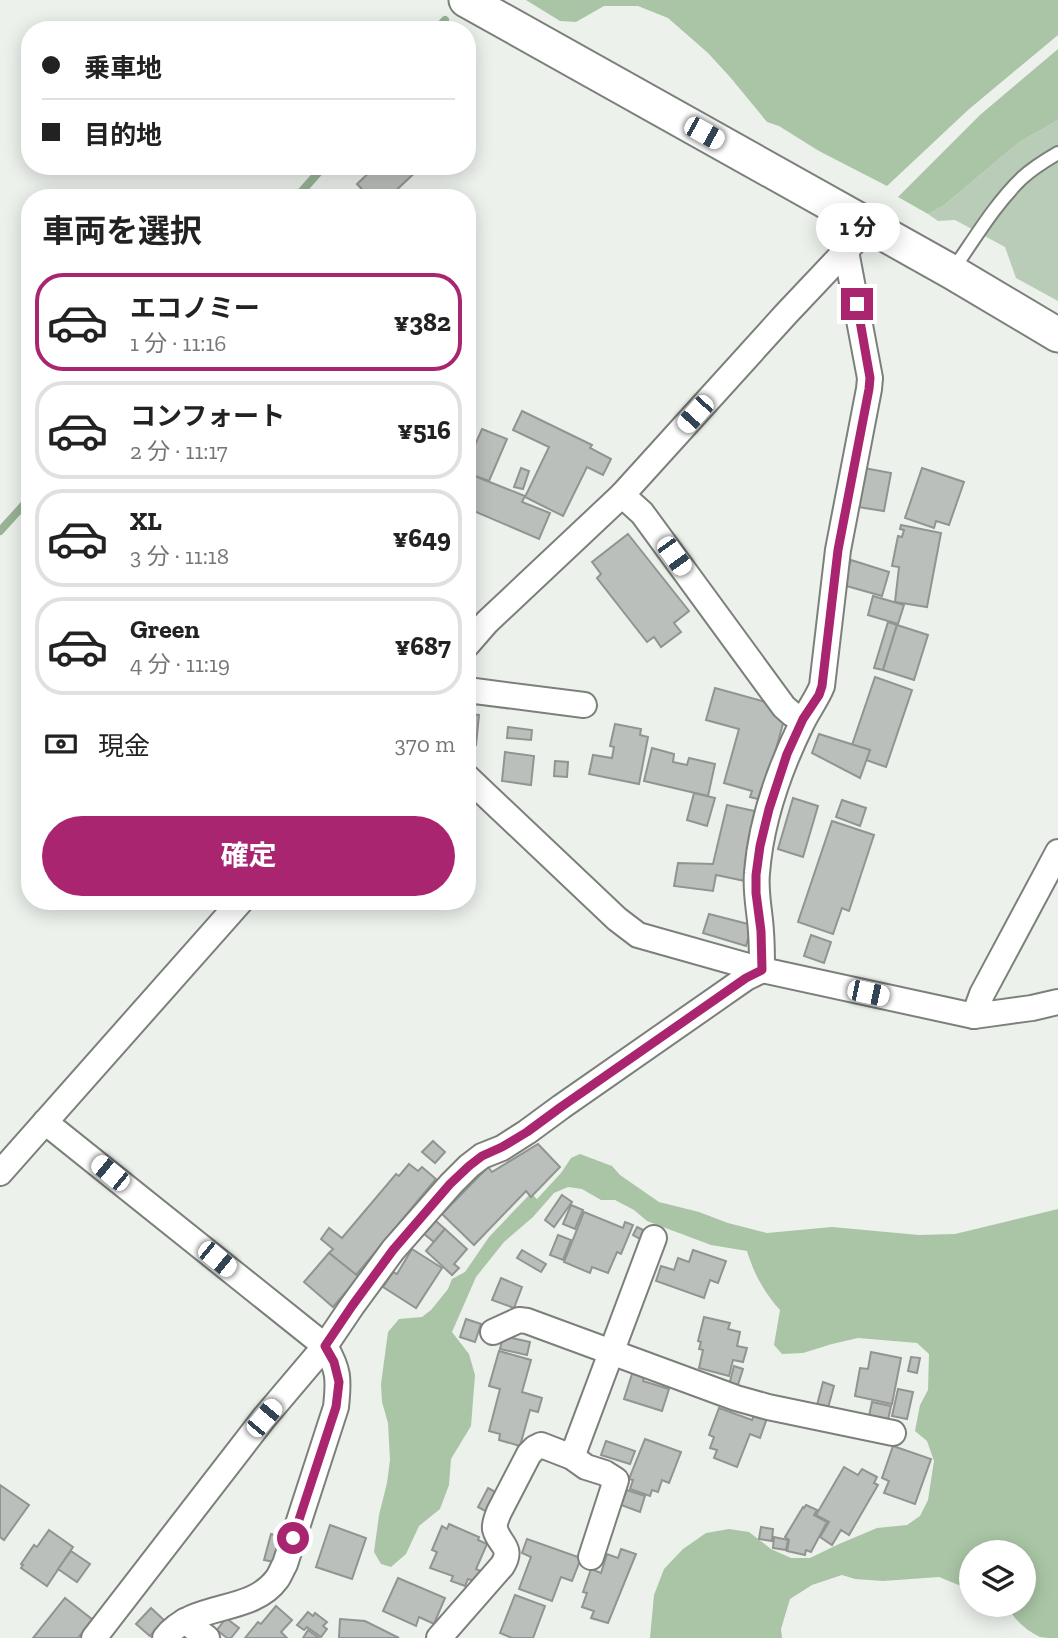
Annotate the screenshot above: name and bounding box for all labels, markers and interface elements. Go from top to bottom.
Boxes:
text: 乗車地 [84,52,162,84]
car [681,114,728,152]
text: 目的地 [84,119,162,151]
callout: 1 分 [815,202,899,252]
text: 車両を選択 [42,212,202,250]
text: 1 分 [840,213,876,241]
route end [841,288,873,320]
icon: car [46,291,109,354]
text: エコノミー [130,292,260,324]
text: ¥382 [394,306,451,338]
text: 1 分 · 11:16 [130,329,227,357]
car [674,391,717,437]
icon: car [46,399,109,462]
text: コンフォート [130,400,285,432]
text: ¥516 [398,414,451,446]
text: 2 分 · 11:17 [130,437,228,465]
text: XL [130,505,162,537]
icon: car [46,507,109,570]
text: ¥649 [393,522,451,554]
car [654,533,695,579]
text: 3 分 · 11:18 [130,542,229,570]
text: Green [130,613,200,645]
icon: car [46,615,109,678]
text: ¥687 [395,630,451,662]
text: 4 分 · 11:19 [130,650,230,678]
icon: cash [42,725,80,763]
text: 現金 [98,730,150,762]
text: 370 m [395,730,455,758]
button: 確定 [42,816,455,896]
car [846,978,891,1008]
car [88,1152,133,1194]
car [195,1238,240,1280]
car [243,1395,286,1441]
route start [277,1522,309,1554]
map controls [959,1540,1036,1617]
button: layers [959,1540,1036,1617]

